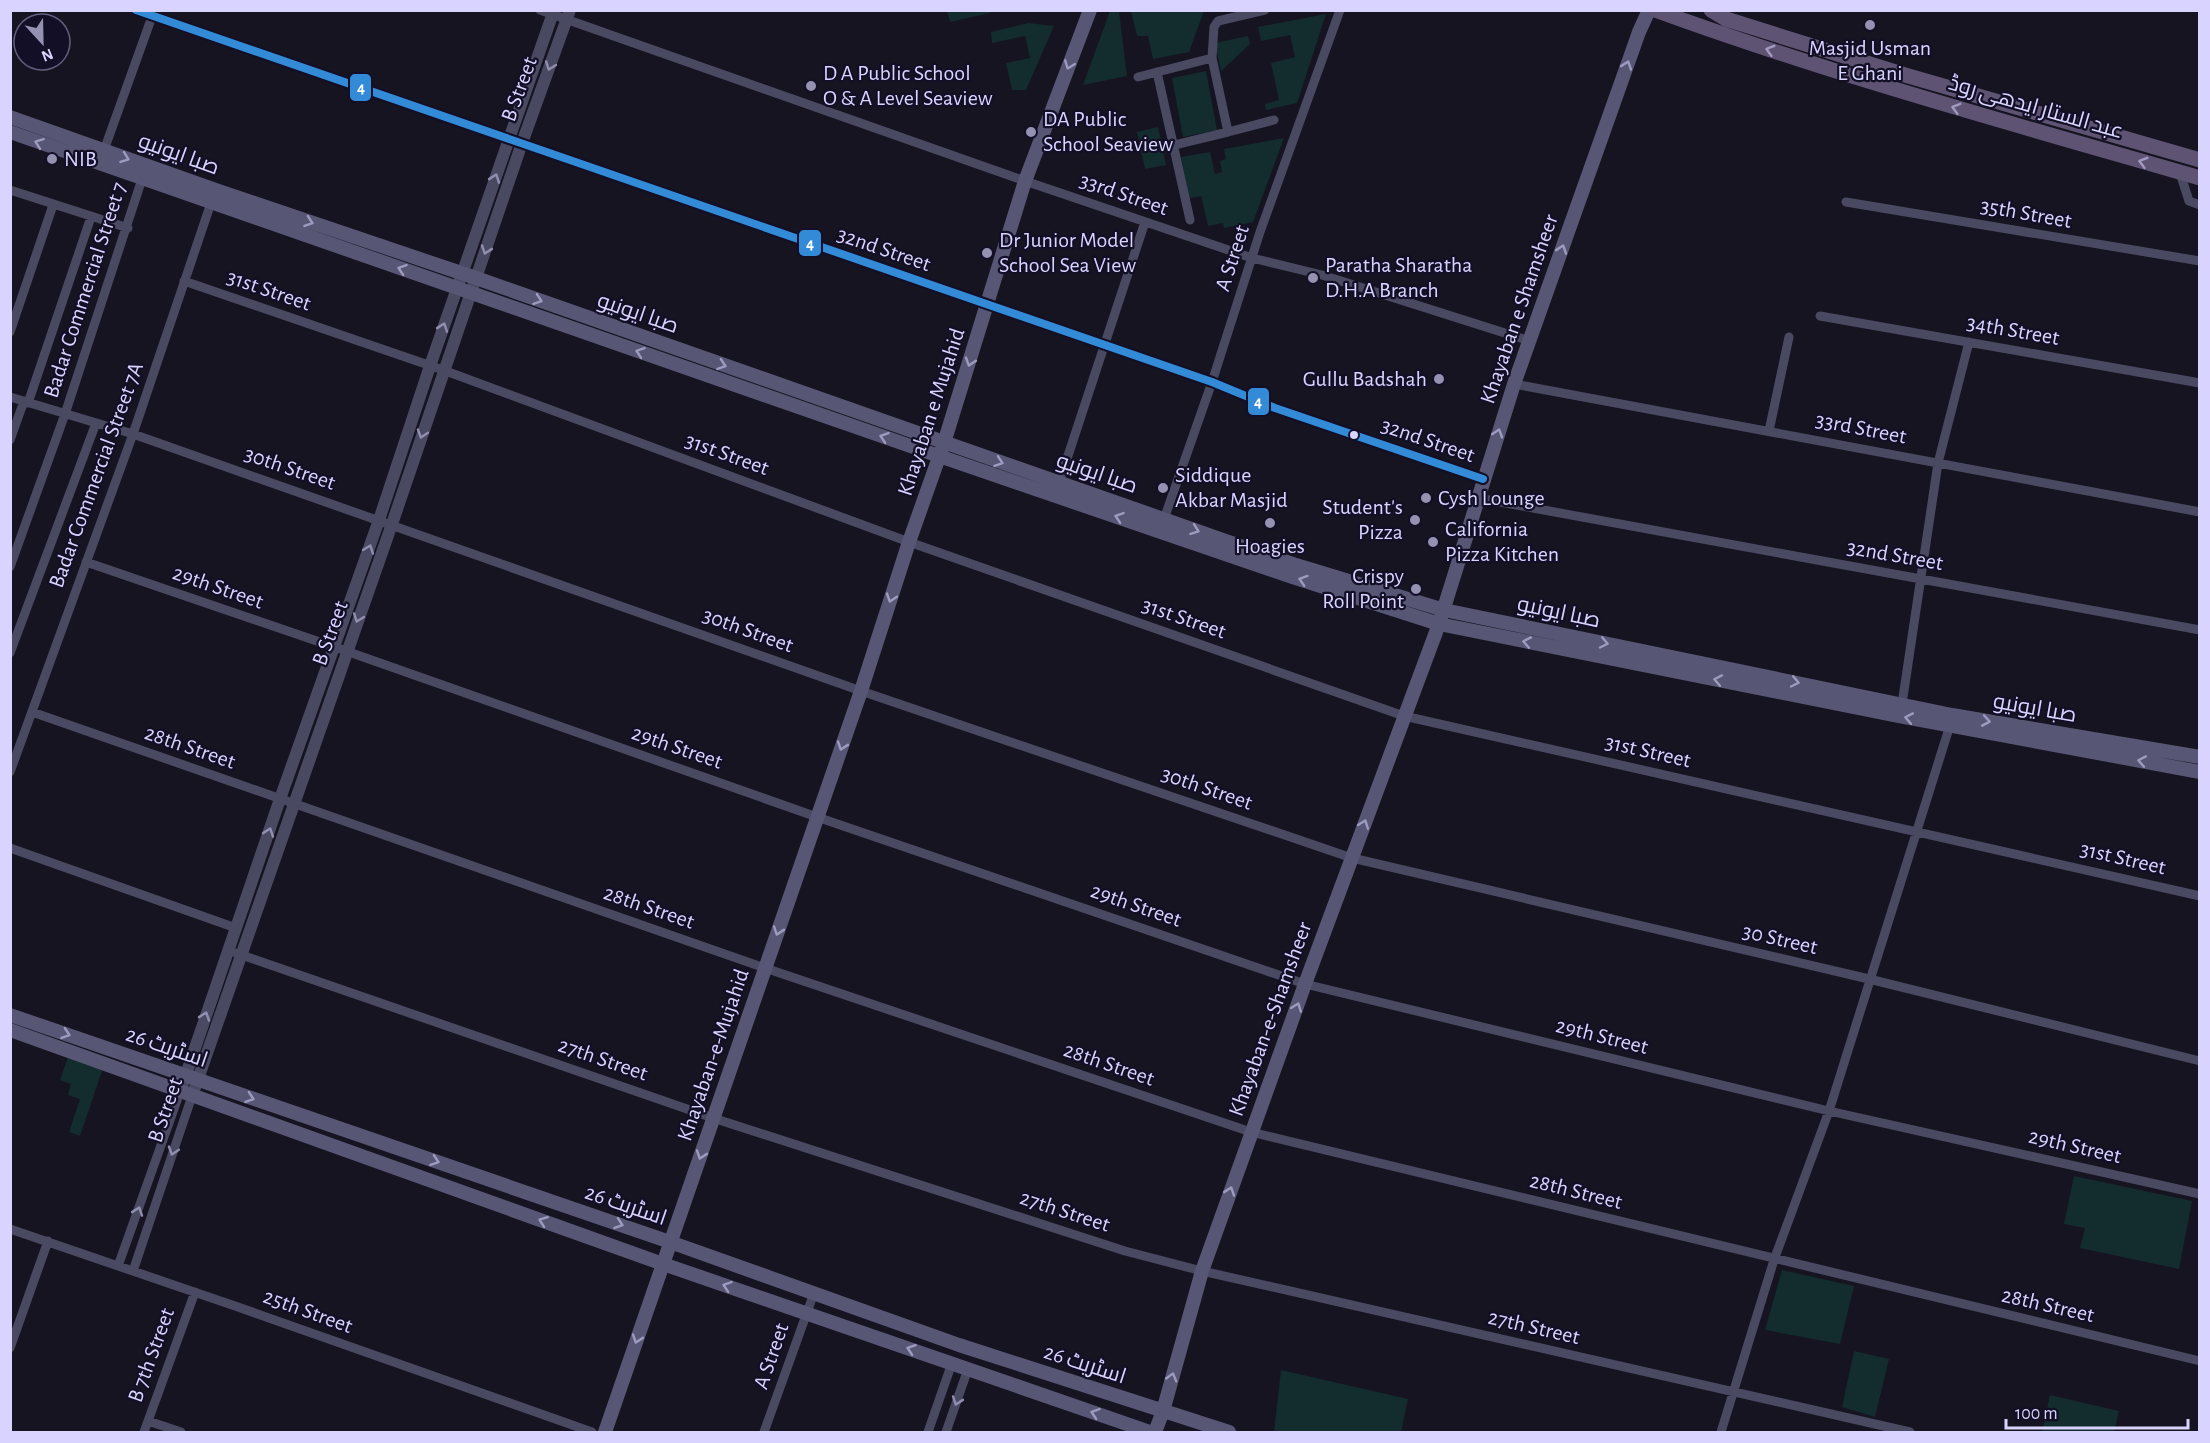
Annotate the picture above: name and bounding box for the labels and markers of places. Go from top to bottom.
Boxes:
marker: Masjid Usman E Ghani [1863,18,1877,32]
place label: Masjid Usman E Ghani [1809,37,1931,84]
place label: D A Public School O & A Level Seaview [823,62,993,109]
marker: D A Public School O & A Level Seaview [804,79,818,93]
place label: DA Public School Seaview [1043,108,1173,155]
marker: DA Public School Seaview [1024,125,1038,139]
place label: NIB [64,148,97,170]
marker: NIB [45,152,59,166]
place label: Dr Junior Model School Sea View [999,229,1136,276]
marker: Dr Junior Model School Sea View [980,246,994,260]
place label: Paratha Sharatha D.H.A Branch [1325,254,1472,301]
marker: Paratha Sharatha D.H.A Branch [1306,271,1320,285]
place label: Gullu Badshah [1303,368,1427,390]
marker: Gullu Badshah [1432,372,1446,386]
unlabelled marker [1348,429,1360,441]
place label: Siddique Akbar Masjid [1175,464,1288,511]
marker: Siddique Akbar Masjid [1156,481,1170,495]
place label: Cysh Lounge [1438,487,1545,509]
marker: Cysh Lounge [1419,491,1433,505]
place label: Student's Pizza [1322,496,1403,543]
marker: Student's Pizza [1408,513,1422,527]
marker: Hoagies [1263,516,1277,530]
place label: California Pizza Kitchen [1445,518,1559,565]
place label: Hoagies [1235,535,1305,557]
marker: California Pizza Kitchen [1426,535,1440,549]
place label: Crispy Roll Point [1322,565,1405,612]
marker: Crispy Roll Point [1409,582,1423,596]

